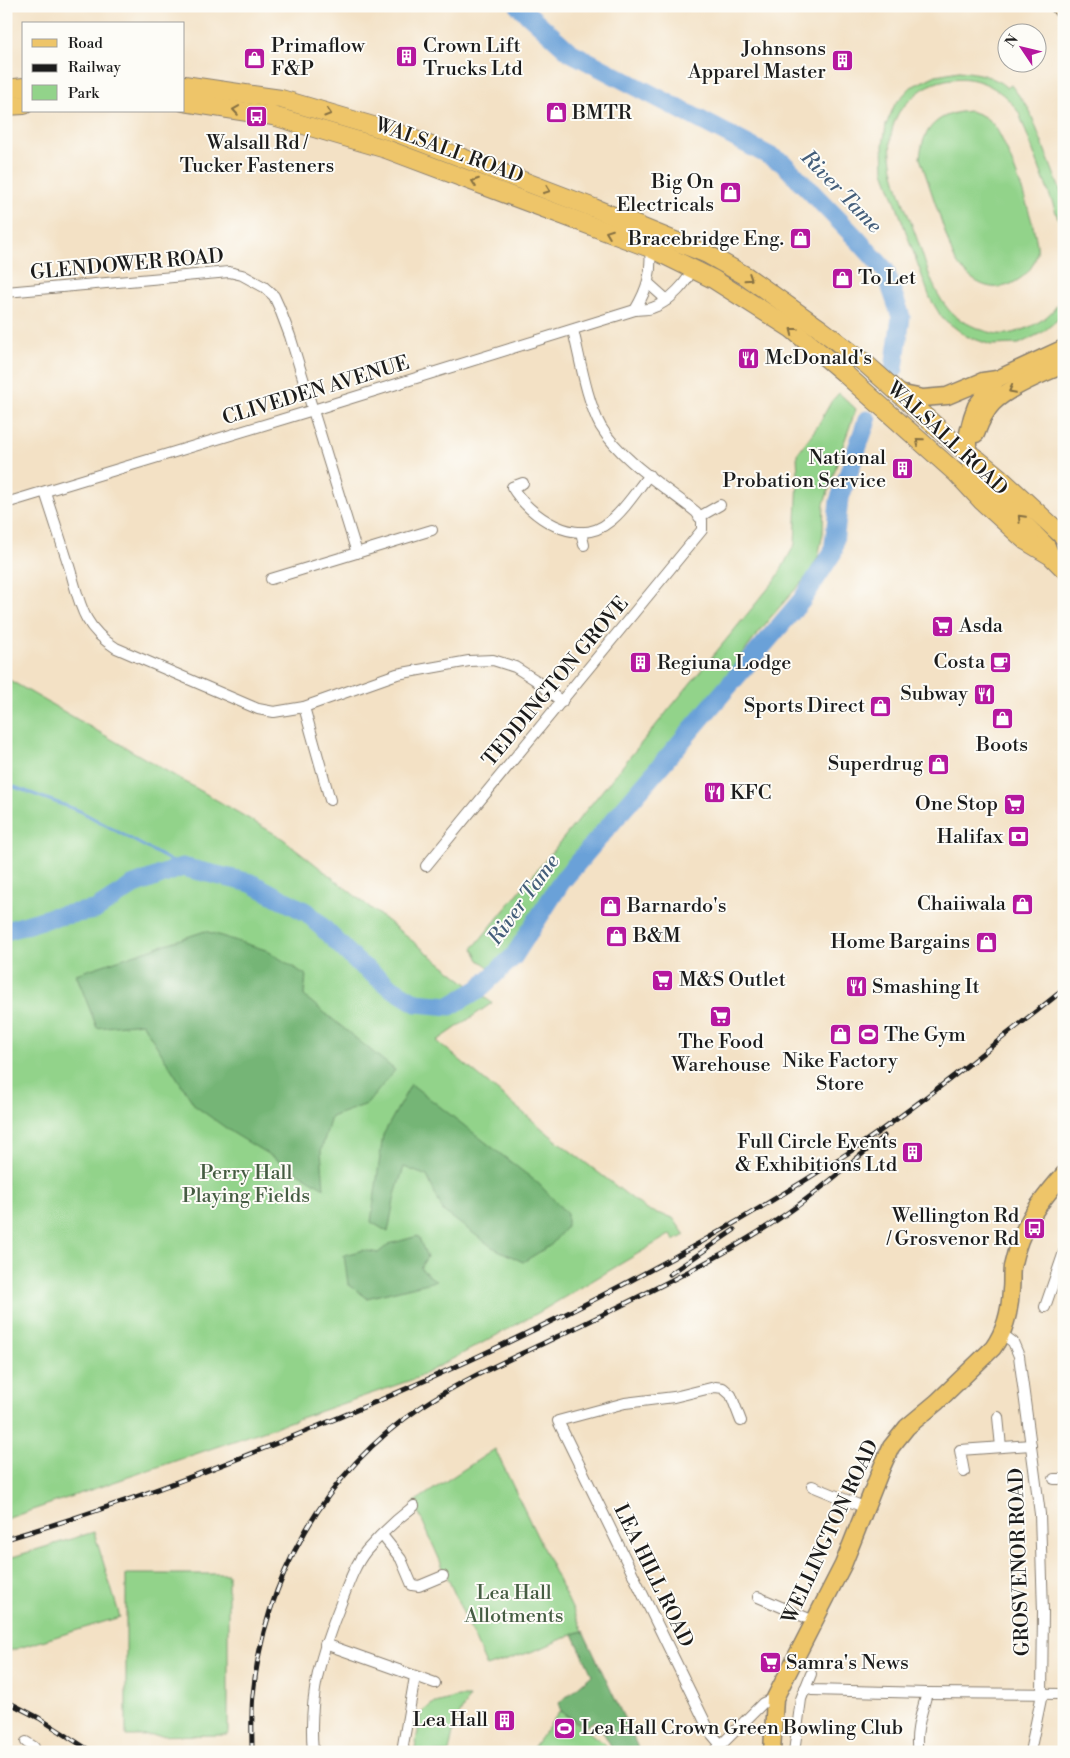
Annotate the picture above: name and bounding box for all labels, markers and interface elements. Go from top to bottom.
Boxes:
legend [22,22,185,112]
north arrow [998,22,1048,72]
text: N [1002,31,1023,51]
text: Road [68,34,103,53]
place label: Primaflow F&P [271,34,366,82]
place label: Crown Lift Trucks Ltd [423,34,523,82]
place label: Johnsons Apparel Master [687,37,826,85]
building icon: Crown Lift Trucks Ltd [395,45,419,69]
shop icon: Primaflow F&P [243,46,267,70]
building icon: Johnsons Apparel Master [830,49,854,73]
text: Railway [68,58,122,77]
text: Park [68,84,100,103]
shop icon: BMTR [544,101,568,125]
place label: BMTR [571,101,633,126]
bus stop icon: Walsall Rd / Tucker Fasteners [245,105,269,129]
one-way arrow [232,106,240,116]
one-way arrow [323,107,331,117]
street label: WALSALL ROAD [370,112,527,189]
place label: Walsall Rd / Tucker Fasteners [180,131,334,179]
water label: River Tame [794,144,887,239]
place label: Big On Electricals [616,170,714,218]
one-way arrow [471,178,480,188]
shop icon: Big On Electricals [718,181,742,205]
one-way arrow [542,184,550,194]
place label: Bracebridge Eng. [627,227,784,252]
shop icon: Bracebridge Eng. [788,227,812,251]
one-way arrow [606,229,614,239]
street label: GLENDOWER ROAD [29,244,225,286]
shop icon: To Let [830,266,854,290]
place label: To Let [858,266,916,291]
one-way arrow [744,272,753,282]
one-way arrow [790,328,799,336]
restaurant icon: McDonald's [737,346,761,370]
place label: McDonald's [765,346,872,371]
street label: CLIVEDEN AVENUE [220,351,412,431]
street label: WALSALL ROAD [881,376,1013,501]
one-way arrow [1008,384,1017,394]
one-way arrow [916,438,925,447]
place label: National Probation Service [722,446,886,494]
building icon: National Probation Service [890,457,914,481]
one-way arrow [1018,515,1027,524]
street label: TEDDINGTON GROVE [477,592,635,772]
supermarket icon: Asda [931,614,955,638]
place label: Asda [958,614,1004,639]
place label: Costa [934,650,986,675]
cafe icon: Costa [989,650,1013,674]
building icon: Regiuna Lodge [629,651,653,675]
place label: Regiuna Lodge [657,651,791,676]
place label: Subway [900,682,968,707]
restaurant icon: Subway [972,682,996,706]
place label: Sports Direct [744,694,865,719]
shop icon: Sports Direct [869,694,893,718]
shop icon: Boots [990,707,1014,731]
place label: Boots [975,733,1028,758]
place label: Superdrug [828,752,924,777]
shop icon: Superdrug [927,752,951,776]
restaurant icon: KFC [702,781,726,805]
place label: KFC [730,781,771,806]
place label: One Stop [915,792,998,817]
supermarket icon: One Stop [1002,792,1026,816]
place label: Halifax [937,825,1004,850]
bank icon: Halifax [1007,825,1031,849]
water label: River Tame [482,850,566,951]
place label: Chaiiwala [917,892,1007,917]
shop icon: Chaiiwala [1010,892,1034,916]
shop icon: Barnardo's [599,894,623,918]
place label: Barnardo's [626,894,727,919]
shop icon: B&M [605,924,629,948]
place label: B&M [632,924,681,949]
place label: Home Bargains [831,930,970,955]
shop icon: Home Bargains [974,930,998,954]
supermarket icon: M&S Outlet [651,968,675,992]
place label: M&S Outlet [679,968,786,993]
restaurant icon: Smashing It [844,975,868,999]
place label: Smashing It [872,975,979,1000]
supermarket icon: The Food Warehouse [709,1004,733,1028]
shop icon: Nike Factory Store [828,1023,852,1047]
sports icon: The Gym [856,1023,880,1047]
place label: The Gym [884,1023,966,1048]
place label: The Food Warehouse [671,1030,770,1078]
place label: Nike Factory Store [782,1049,898,1097]
place label: Full Circle Events & Exhibitions Ltd [735,1130,898,1178]
building icon: Full Circle Events & Exhibitions Ltd [901,1141,925,1165]
park label: Perry Hall Playing Fields [182,1161,310,1209]
place label: Wellington Rd / Grosvenor Rd [886,1204,1020,1252]
bus stop icon: Wellington Rd / Grosvenor Rd [1023,1216,1047,1240]
street label: WELLINGTON ROAD [777,1436,885,1629]
street label: GROSVENOR ROAD [1004,1467,1036,1657]
street label: LEA HILL ROAD [607,1500,699,1652]
park label: Lea Hall Allotments [463,1581,564,1629]
supermarket icon: Samra's News [758,1651,782,1675]
place label: Samra's News [786,1651,909,1676]
place label: Lea Hall [412,1708,488,1733]
building icon: Lea Hall [492,1708,516,1732]
sports icon: Lea Hall Crown Green Bowling Club [553,1716,577,1740]
place label: Lea Hall Crown Green Bowling Club [581,1716,903,1741]

